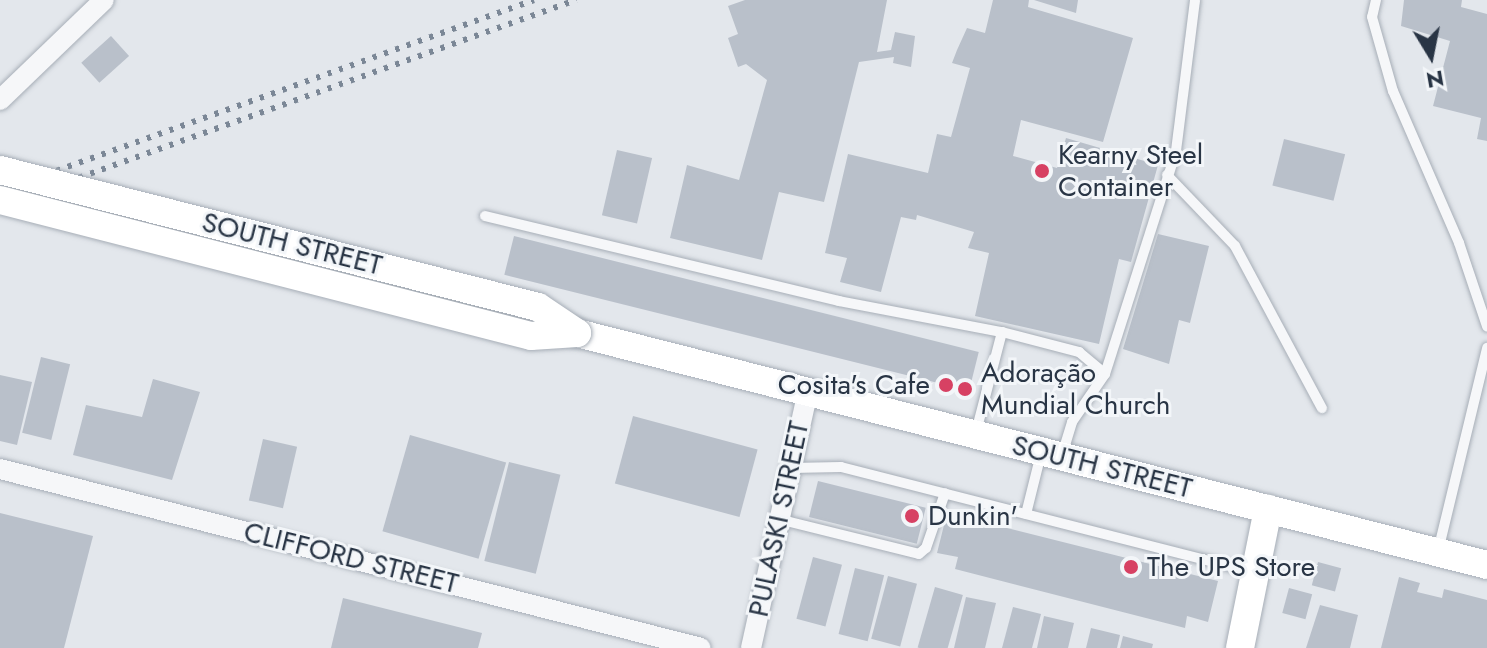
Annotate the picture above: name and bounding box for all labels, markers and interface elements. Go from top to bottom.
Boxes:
north arrow [1391,16,1471,96]
text: N [1424,62,1447,97]
place label: Kearny Steel Container [1058,138,1203,204]
marker: Kearny Steel Container [1033,162,1051,180]
street label: SOUTH STREET [199,205,385,283]
place label: Adoração Mundial Church [981,356,1170,422]
place label: Cosita's Cafe [778,368,930,402]
marker: Cosita's Cafe [937,376,955,394]
marker: Adoração Mundial Church [956,380,974,398]
street label: PULASKI STREET [742,418,816,620]
street label: SOUTH STREET [1009,428,1195,506]
place label: Dunkin' [928,499,1018,533]
marker: Dunkin' [903,507,921,525]
street label: CLIFFORD STREET [240,515,462,601]
place label: The UPS Store [1147,550,1315,584]
marker: The UPS Store [1122,558,1140,576]

